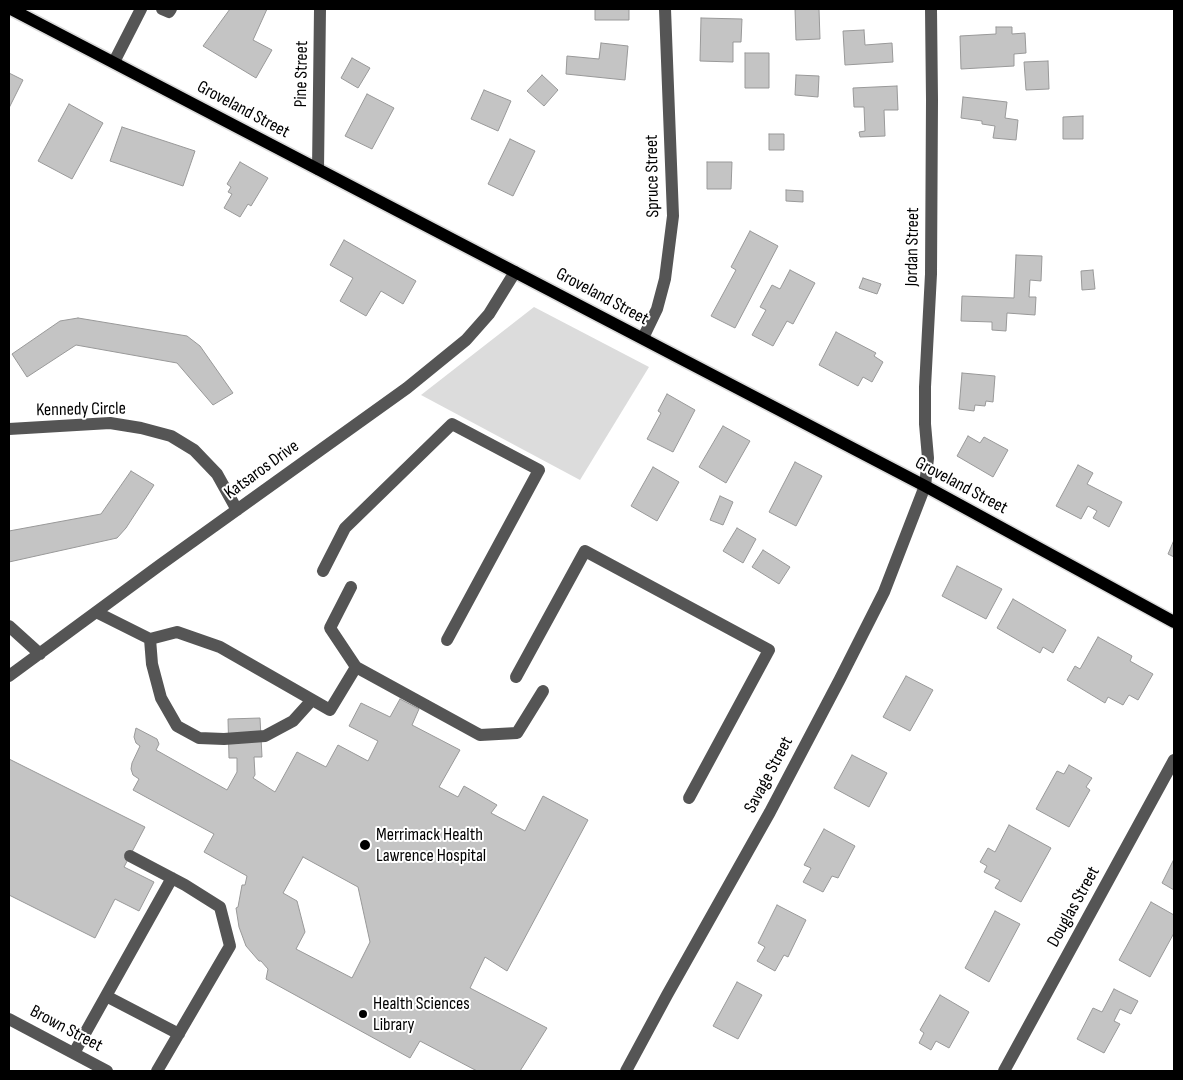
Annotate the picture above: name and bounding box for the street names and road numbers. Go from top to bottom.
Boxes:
street label: Pine Street [291,40,313,108]
street label: Groveland Street [193,77,293,143]
street label: Spruce Street [641,134,665,218]
street label: Jordan Street [902,207,924,287]
street label: Groveland Street [552,264,652,330]
street label: Kennedy Circle [36,398,126,422]
street label: Katsaros Drive [221,436,303,504]
street label: Groveland Street [911,453,1011,519]
street label: Savage Street [740,733,798,817]
street label: Douglas Street [1043,863,1105,951]
street label: Brown Street [26,1001,106,1057]

